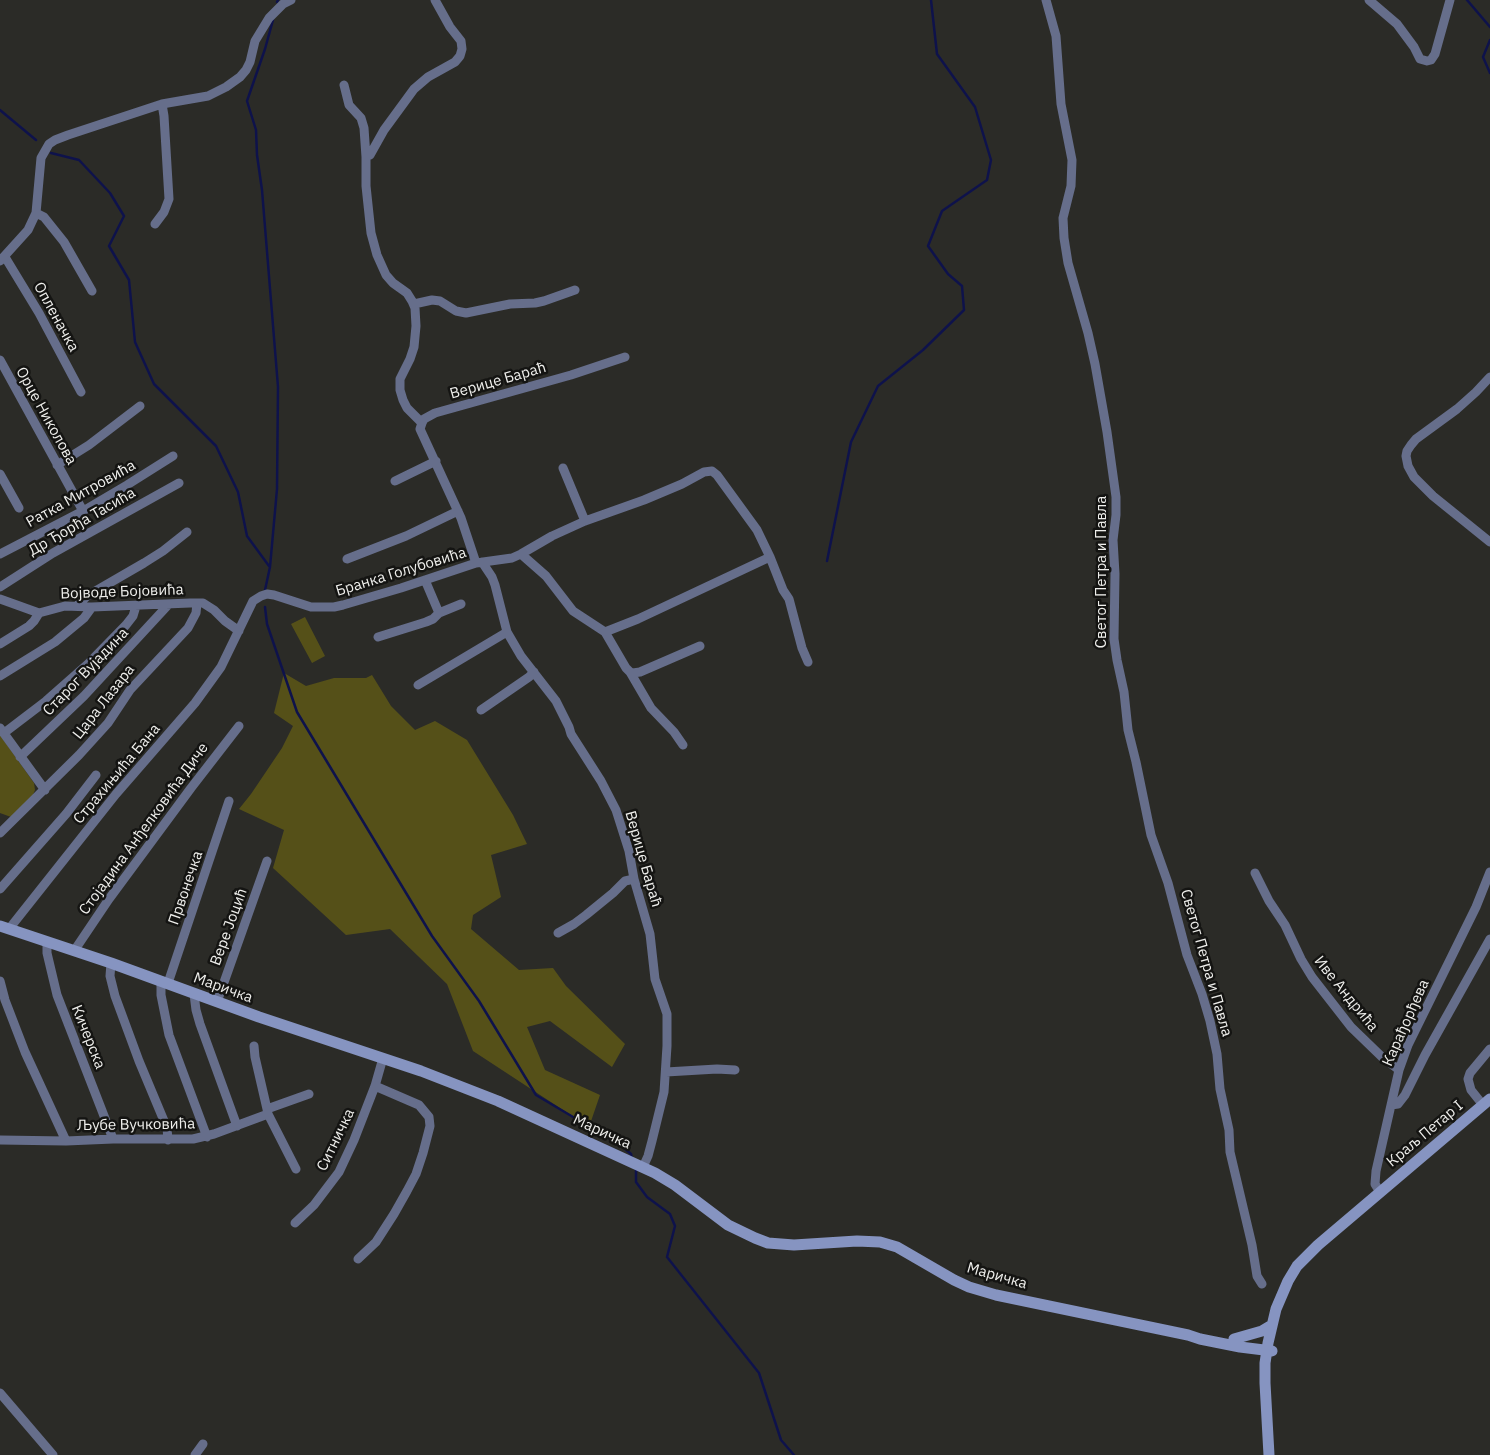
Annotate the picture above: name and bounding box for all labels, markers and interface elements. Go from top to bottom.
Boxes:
street label: Опленачка [30,279,82,355]
street label: Верице Бараћ [448,359,548,403]
street label: Орце Николова [12,364,80,468]
street label: Ратка Митровића [23,456,139,532]
street label: Др Ђорђа Тасића [25,484,139,560]
street label: Светог Петра и Павла [1093,496,1111,648]
street label: Бранка Голубовића [334,544,468,600]
street label: Војводе Бојовића [60,581,184,603]
street label: Старог Вујадина [40,624,132,720]
street label: Цара Лазара [69,661,139,743]
street label: Страхињића Бана [70,720,164,828]
street label: Стојадина Анђелковића Диче [76,739,212,919]
street label: Верице Бараћ [621,809,665,909]
street label: Првонечка [165,849,207,927]
street label: Вере Јоцић [207,886,251,968]
street label: Светог Петра и Павла [1176,887,1236,1039]
street label: Иве Андрића [1310,953,1382,1035]
street label: Маричка [191,969,255,1007]
street label: Карађорђева [1379,977,1433,1069]
street label: Кичерска [67,1002,109,1072]
street label: Краљ Петар I [1383,1097,1467,1171]
street label: Ситничка [313,1106,359,1174]
street label: Маричка [570,1111,634,1153]
street label: Љубе Вучковића [77,1115,195,1135]
street label: Маричка [965,1259,1029,1293]

